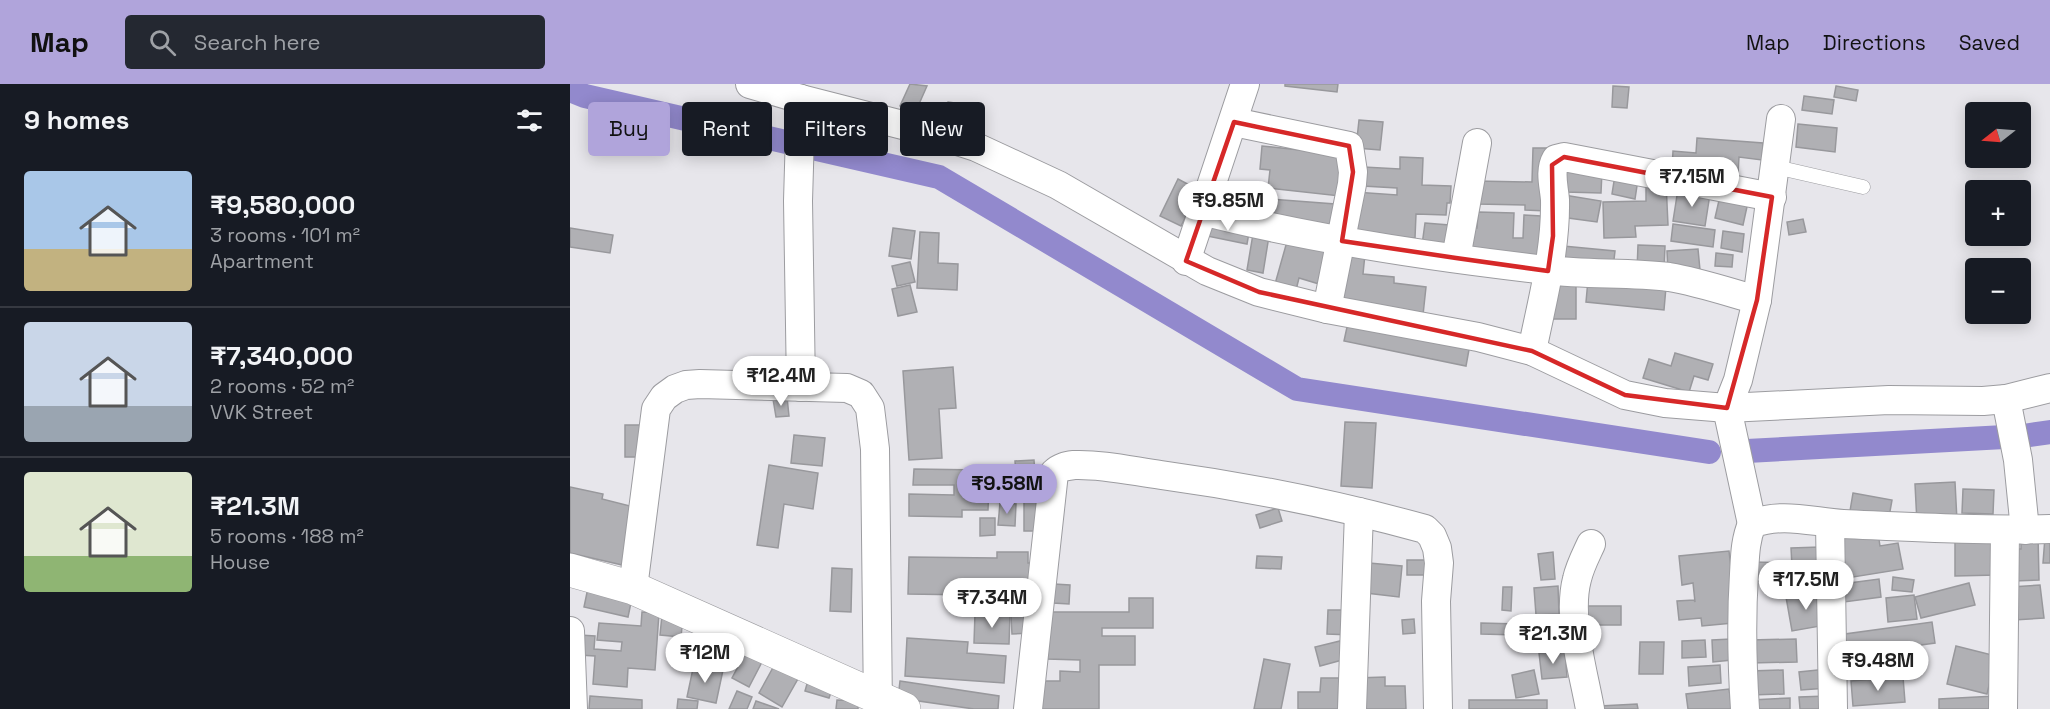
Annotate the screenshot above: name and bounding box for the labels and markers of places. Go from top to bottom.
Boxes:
pin: ₹7.15M [1643,157,1741,208]
pin: ₹9.85M [1179,181,1277,232]
pin: ₹12.4M [732,356,830,407]
pin: ₹9.58M [958,464,1056,515]
pin: ₹17.5M [1757,560,1855,611]
pin: ₹7.34M [943,578,1041,629]
pin: ₹21.3M [1504,614,1602,665]
pin: ₹12M [669,633,741,684]
pin: ₹9.48M [1829,641,1927,692]

